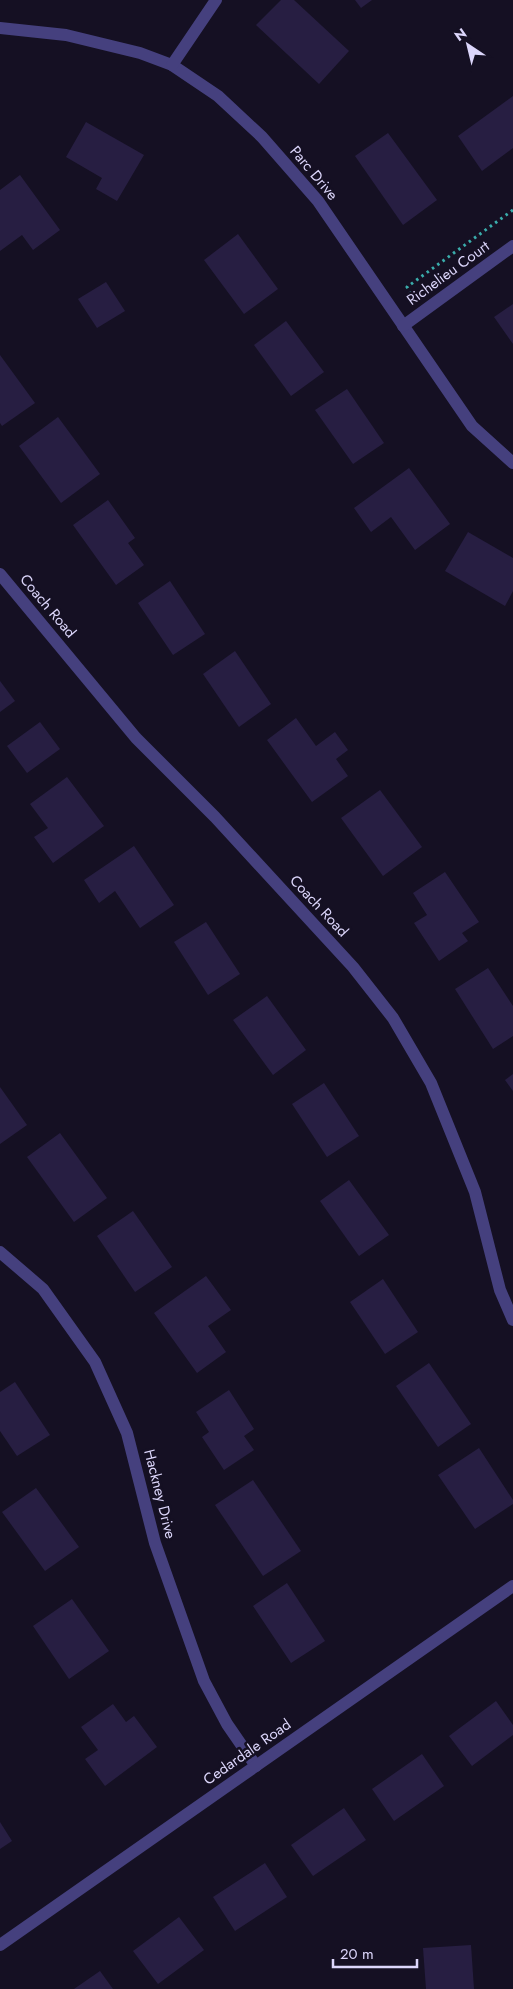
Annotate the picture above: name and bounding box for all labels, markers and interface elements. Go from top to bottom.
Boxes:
north arrow [443,20,493,70]
text: N [450,23,471,46]
street label: Parc Drive [285,141,343,205]
street label: Richelieu Court [402,235,494,311]
street label: Coach Road [15,569,81,643]
street label: Coach Road [284,870,354,942]
street label: Hackney Drive [138,1447,182,1541]
street label: Cedardale Road [199,1714,295,1790]
scale bar [333,1936,417,1968]
text: 20 m [340,1943,374,1965]

